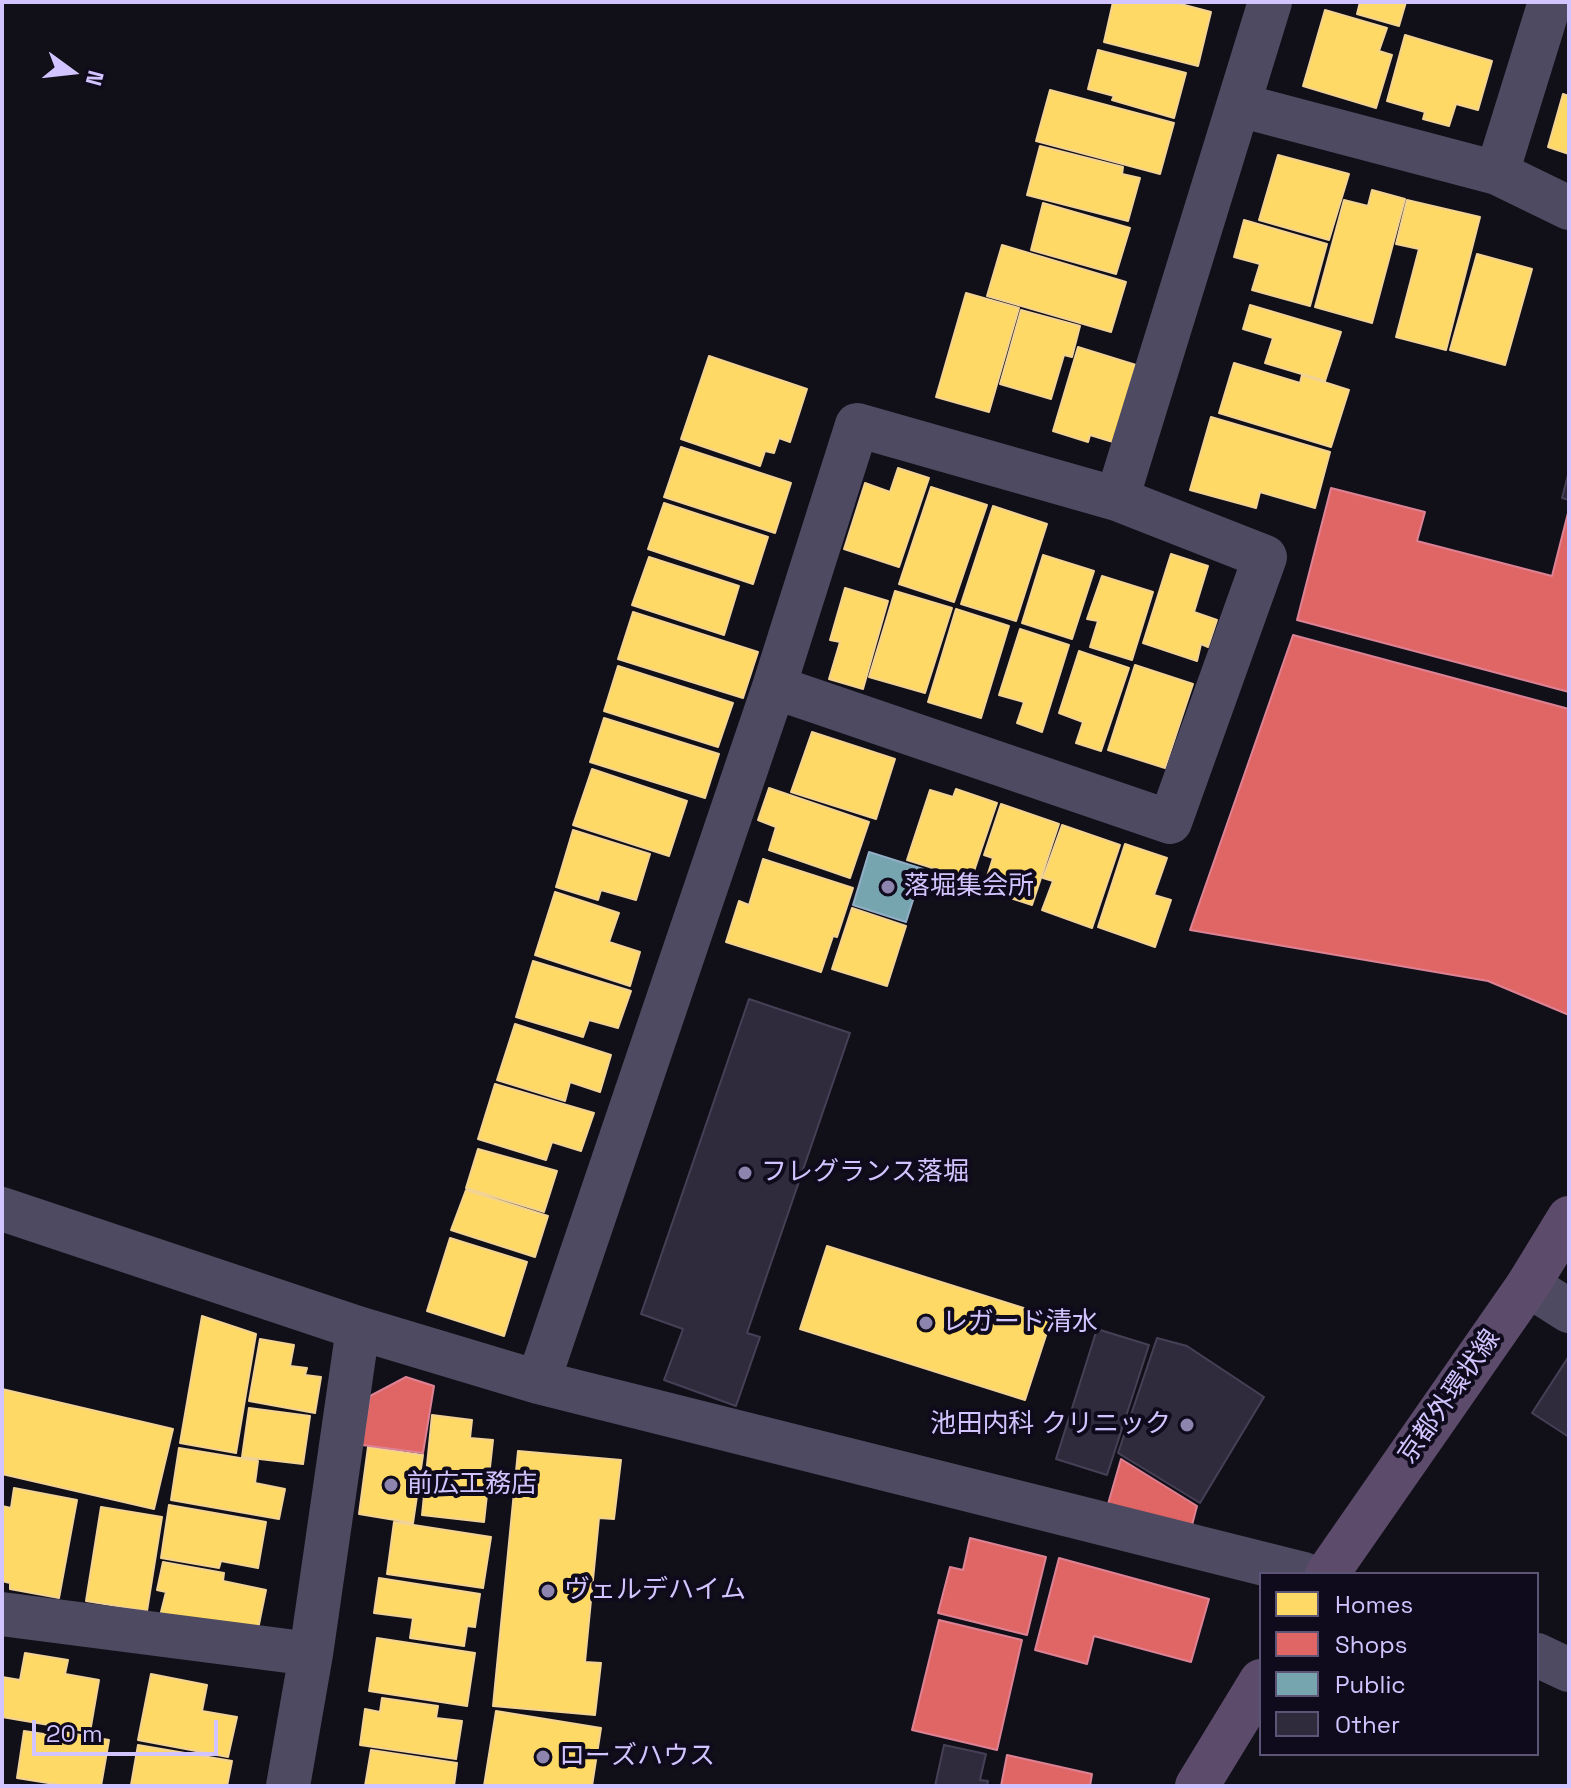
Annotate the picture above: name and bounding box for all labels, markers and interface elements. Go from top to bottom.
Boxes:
north arrow [32,32,112,112]
text: N [80,67,111,89]
place label: 落堀集会所 [904,871,1034,903]
marker: 落堀集会所 [879,878,897,896]
place label: フレグランス落堀 [761,1157,969,1189]
marker: フレグランス落堀 [736,1164,754,1182]
place label: レガード清水 [942,1307,1098,1339]
marker: レガード清水 [917,1314,935,1332]
street label: 京都外環状線 [1392,1324,1508,1470]
place label: 池田内科 クリニック [930,1409,1171,1441]
marker: 池田内科 クリニック [1178,1416,1196,1434]
place label: 前広工務店 [407,1469,537,1501]
marker: 前広工務店 [382,1476,400,1494]
legend [1259,1572,1539,1756]
place label: ヴェルデハイム [564,1575,746,1607]
marker: ヴェルデハイム [539,1582,557,1600]
text: Homes [1335,1589,1413,1620]
text: Shops [1335,1629,1407,1660]
text: Public [1335,1669,1406,1700]
scale bar [36,1704,222,1754]
text: Other [1335,1709,1400,1740]
text: 20 m [46,1718,103,1749]
place label: ローズハウス [559,1741,715,1773]
marker: ローズハウス [534,1748,552,1766]

